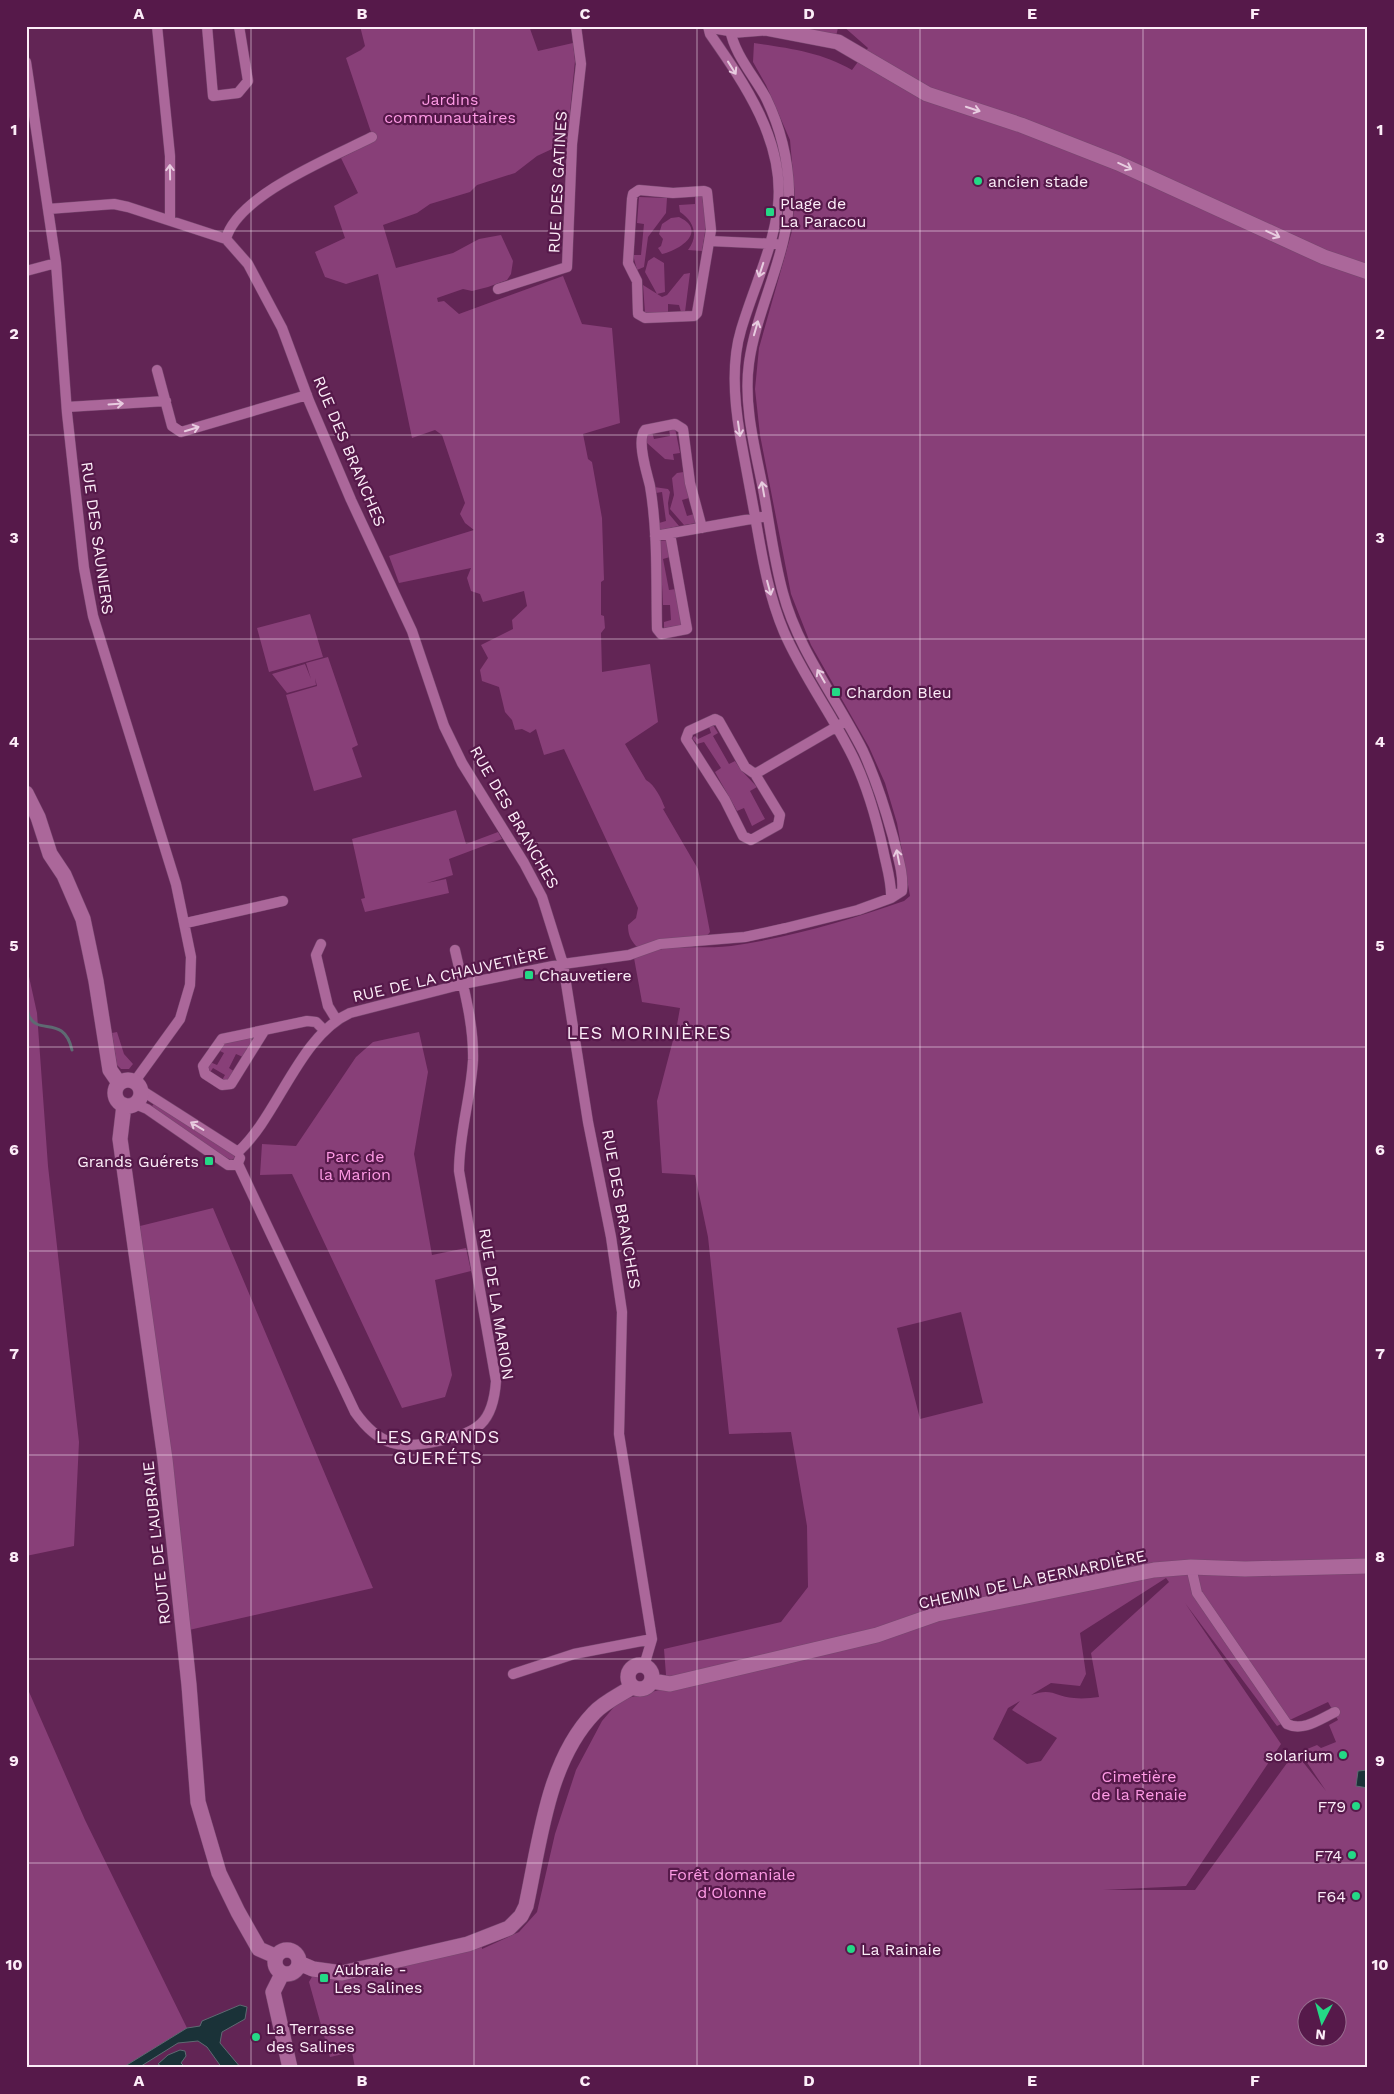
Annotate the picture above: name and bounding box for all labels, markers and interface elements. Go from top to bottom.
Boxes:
text: A [134,4,145,23]
text: B [357,4,368,23]
text: C [580,4,591,23]
text: D [803,4,815,23]
text: E [1027,4,1037,23]
text: F [1250,4,1260,23]
one-way arrow [728,60,738,74]
park label: Jardins communautaires [384,90,516,127]
one-way arrow [965,104,981,114]
street label: RUE DES GATINES [544,110,571,254]
text: 1 [11,120,17,139]
text: 1 [1377,120,1383,139]
one-way arrow [1117,162,1132,171]
one-way arrow [165,164,175,180]
place label: ancien stade [988,172,1088,191]
marker: ancien stade [972,175,984,187]
place label: Plage de La Paracou [780,194,866,231]
marker: Plage de La Paracou [764,206,776,218]
one-way arrow [1265,229,1280,239]
one-way arrow [756,262,765,278]
one-way arrow [752,321,762,337]
text: 2 [9,324,19,343]
text: 2 [1375,324,1385,343]
street label: RUE DES BRANCHES [309,373,390,529]
one-way arrow [107,399,123,409]
one-way arrow [735,421,745,437]
one-way arrow [184,423,200,433]
street label: RUE DES SAUNIERS [77,460,118,616]
one-way arrow [758,481,767,497]
text: 3 [9,528,19,547]
text: 3 [1375,528,1385,547]
one-way arrow [765,580,775,596]
one-way arrow [816,668,826,683]
place label: Chardon Bleu [846,683,952,702]
marker: Chardon Bleu [830,686,842,698]
text: 4 [9,732,19,751]
text: 4 [1375,732,1385,751]
street label: RUE DES BRANCHES [466,742,563,892]
one-way arrow [892,849,902,865]
text: 5 [9,936,19,955]
text: 5 [1375,936,1385,955]
street label: RUE DE LA CHAUVETIÈRE [351,943,550,1006]
place label: Chauvetiere [539,966,632,985]
marker: Chauvetiere [523,969,535,981]
district label: LES MORINIÈRES [566,1022,732,1043]
one-way arrow [190,1120,204,1130]
street label: RUE DES BRANCHES [598,1128,645,1290]
text: 6 [9,1140,19,1159]
text: 6 [1375,1140,1385,1159]
park label: Parc de la Marion [319,1147,391,1184]
place label: Grands Guérets [77,1152,199,1171]
marker: Grands Guérets [203,1155,215,1167]
street label: RUE DE LA MARION [475,1227,518,1381]
text: 7 [9,1344,19,1363]
text: 7 [1375,1344,1385,1363]
district label: LES GRANDS GUERÉTS [376,1426,500,1468]
street label: ROUTE DE L'AUBRAIE [138,1460,175,1626]
street label: CHEMIN DE LA BERNARDIÈRE [917,1546,1148,1613]
text: 8 [9,1547,19,1566]
text: 8 [1375,1547,1385,1566]
place label: solarium [1265,1746,1333,1765]
marker: solarium [1337,1749,1349,1761]
text: 9 [9,1751,19,1770]
text: 9 [1375,1751,1385,1770]
park label: Cimetière de la Renaie [1091,1767,1187,1804]
place label: F79 [1317,1797,1346,1816]
marker: F79 [1350,1800,1362,1812]
place label: F74 [1315,1846,1342,1865]
marker: F74 [1346,1849,1358,1861]
park label: Forêt domaniale d'Olonne [668,1865,796,1902]
place label: F64 [1317,1887,1346,1906]
marker: F64 [1350,1890,1362,1902]
place label: La Rainaie [861,1940,941,1959]
marker: La Rainaie [845,1943,857,1955]
text: 10 [5,1955,23,1974]
text: 10 [1371,1955,1389,1974]
place label: Aubraie - Les Salines [334,1960,422,1997]
marker: Aubraie - Les Salines [318,1972,330,1984]
north arrow [1296,1996,1346,2046]
place label: La Terrasse des Salines [266,2019,355,2056]
text: N [1315,2026,1327,2043]
marker: La Terrasse des Salines [250,2031,262,2043]
text: A [134,2071,145,2090]
text: B [357,2071,368,2090]
text: C [580,2071,591,2090]
text: D [803,2071,815,2090]
text: E [1027,2071,1037,2090]
text: F [1250,2071,1260,2090]

